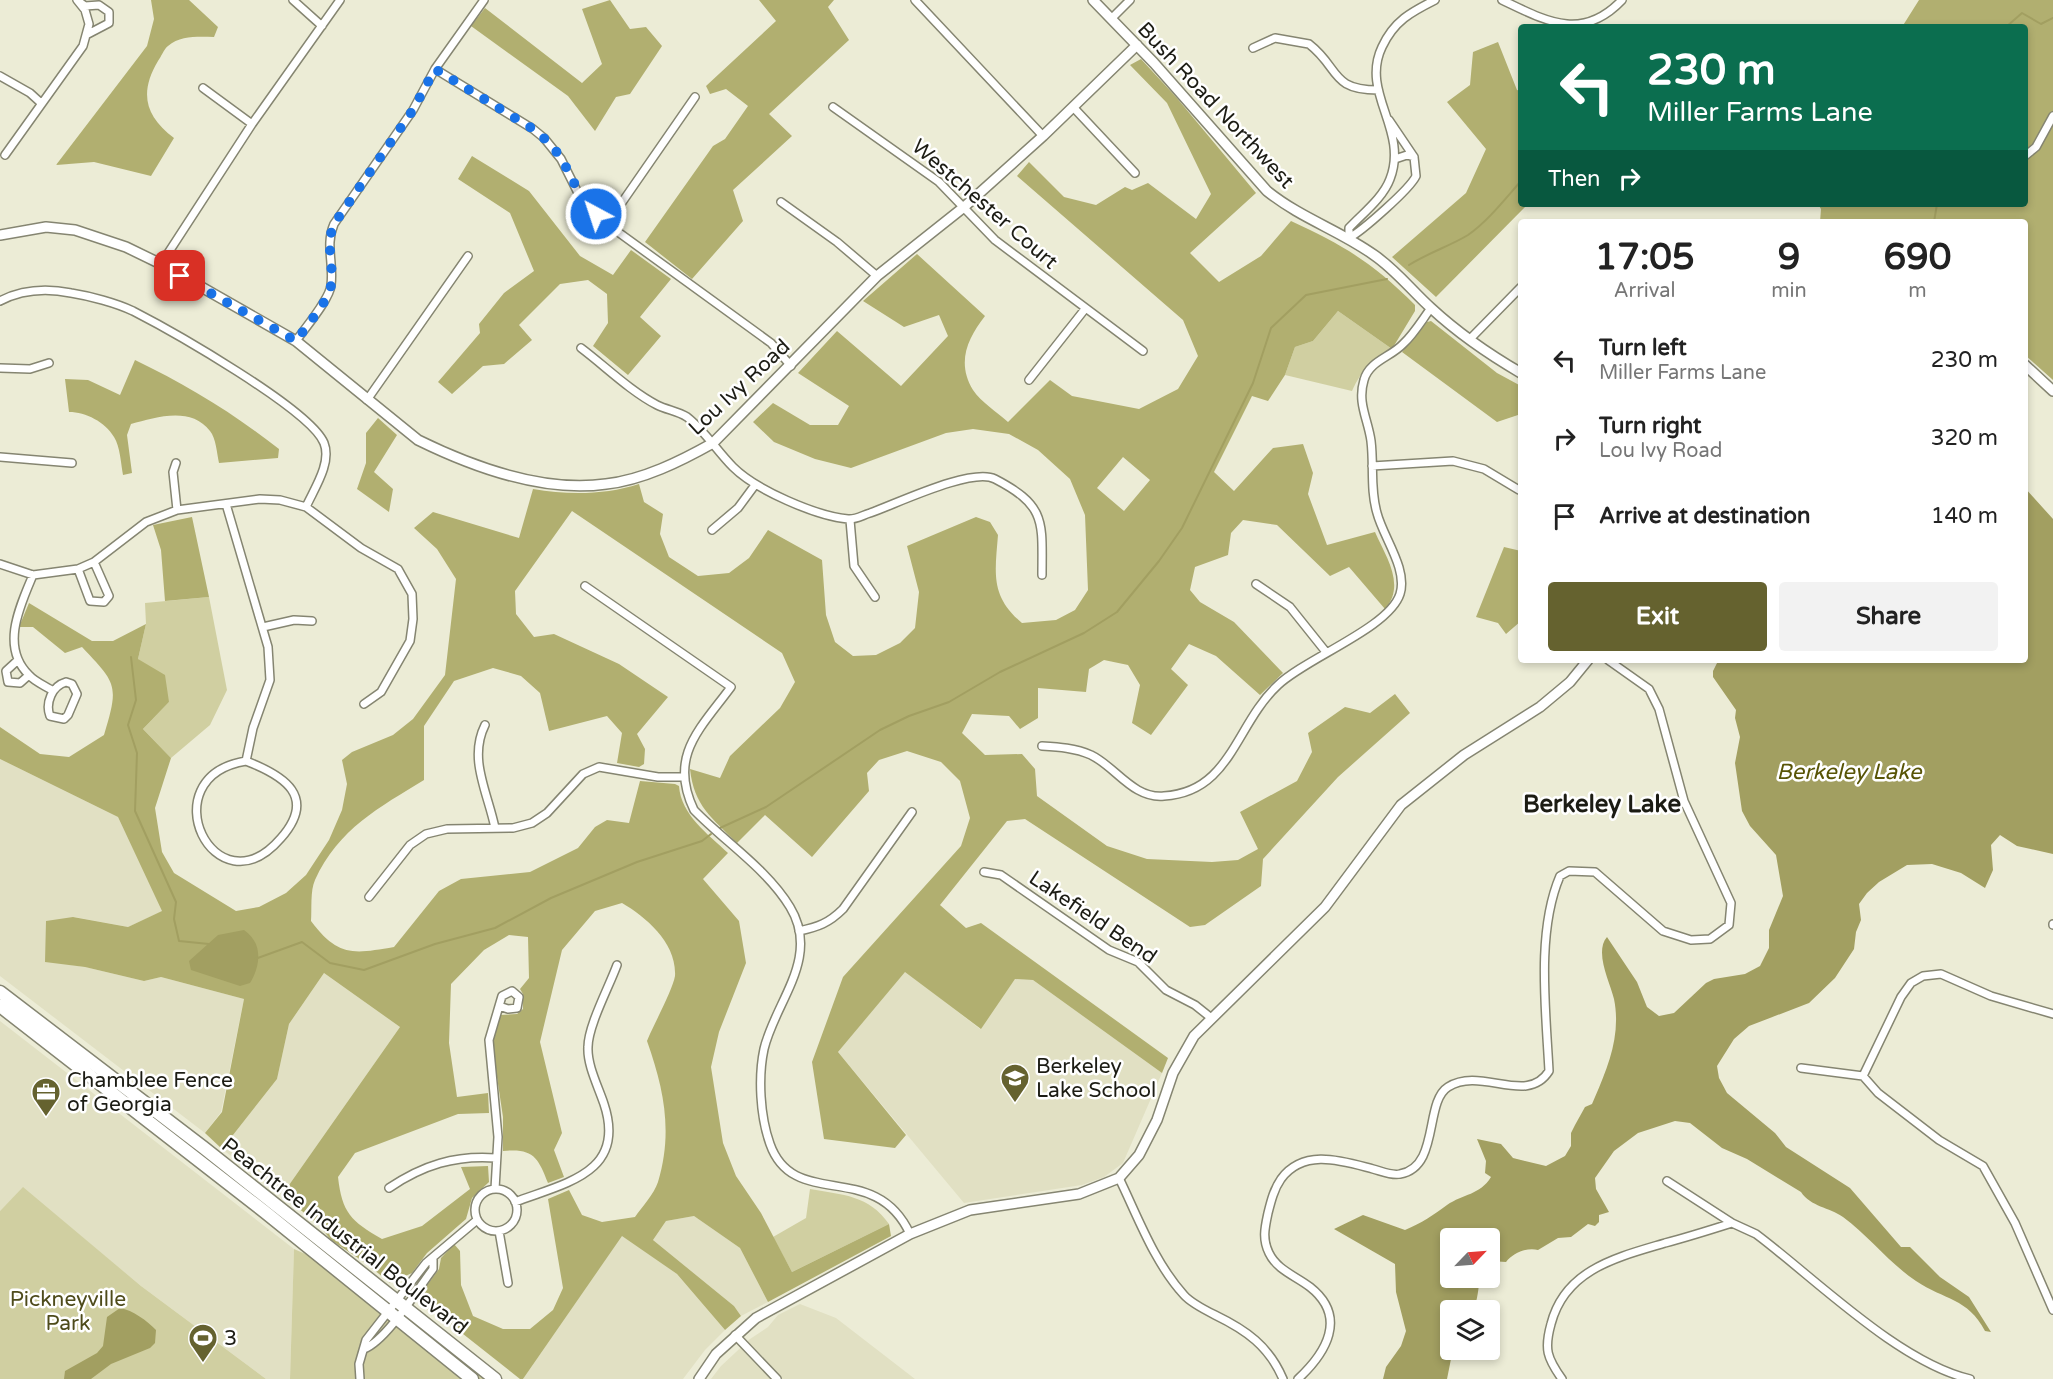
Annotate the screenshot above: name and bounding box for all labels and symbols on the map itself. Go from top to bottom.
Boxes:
street label: Bush Road Northwest [1132,17,1299,194]
street label: Westchester Court [907,134,1063,275]
position arrow [564,182,628,246]
pin [154,250,205,301]
street label: Lou Ivy Road [683,334,795,441]
water label: Berkeley Lake [1777,759,1923,785]
district label: Berkeley Lake [1523,790,1681,819]
street label: Lakefield Bend [1024,865,1161,969]
place label: Berkeley Lake School [1036,1054,1156,1103]
school or university icon: Berkeley Lake School [999,1062,1031,1104]
place label: Chamblee Fence of Georgia [67,1068,233,1117]
office icon: Chamblee Fence of Georgia [30,1076,62,1118]
street label: Peachtree Industrial Boulevard [217,1133,473,1340]
north arrow [1440,1228,1500,1288]
park label: Pickneyville Park [10,1287,126,1336]
sports icon: 3 [187,1322,219,1364]
place label: 3 [224,1326,237,1351]

